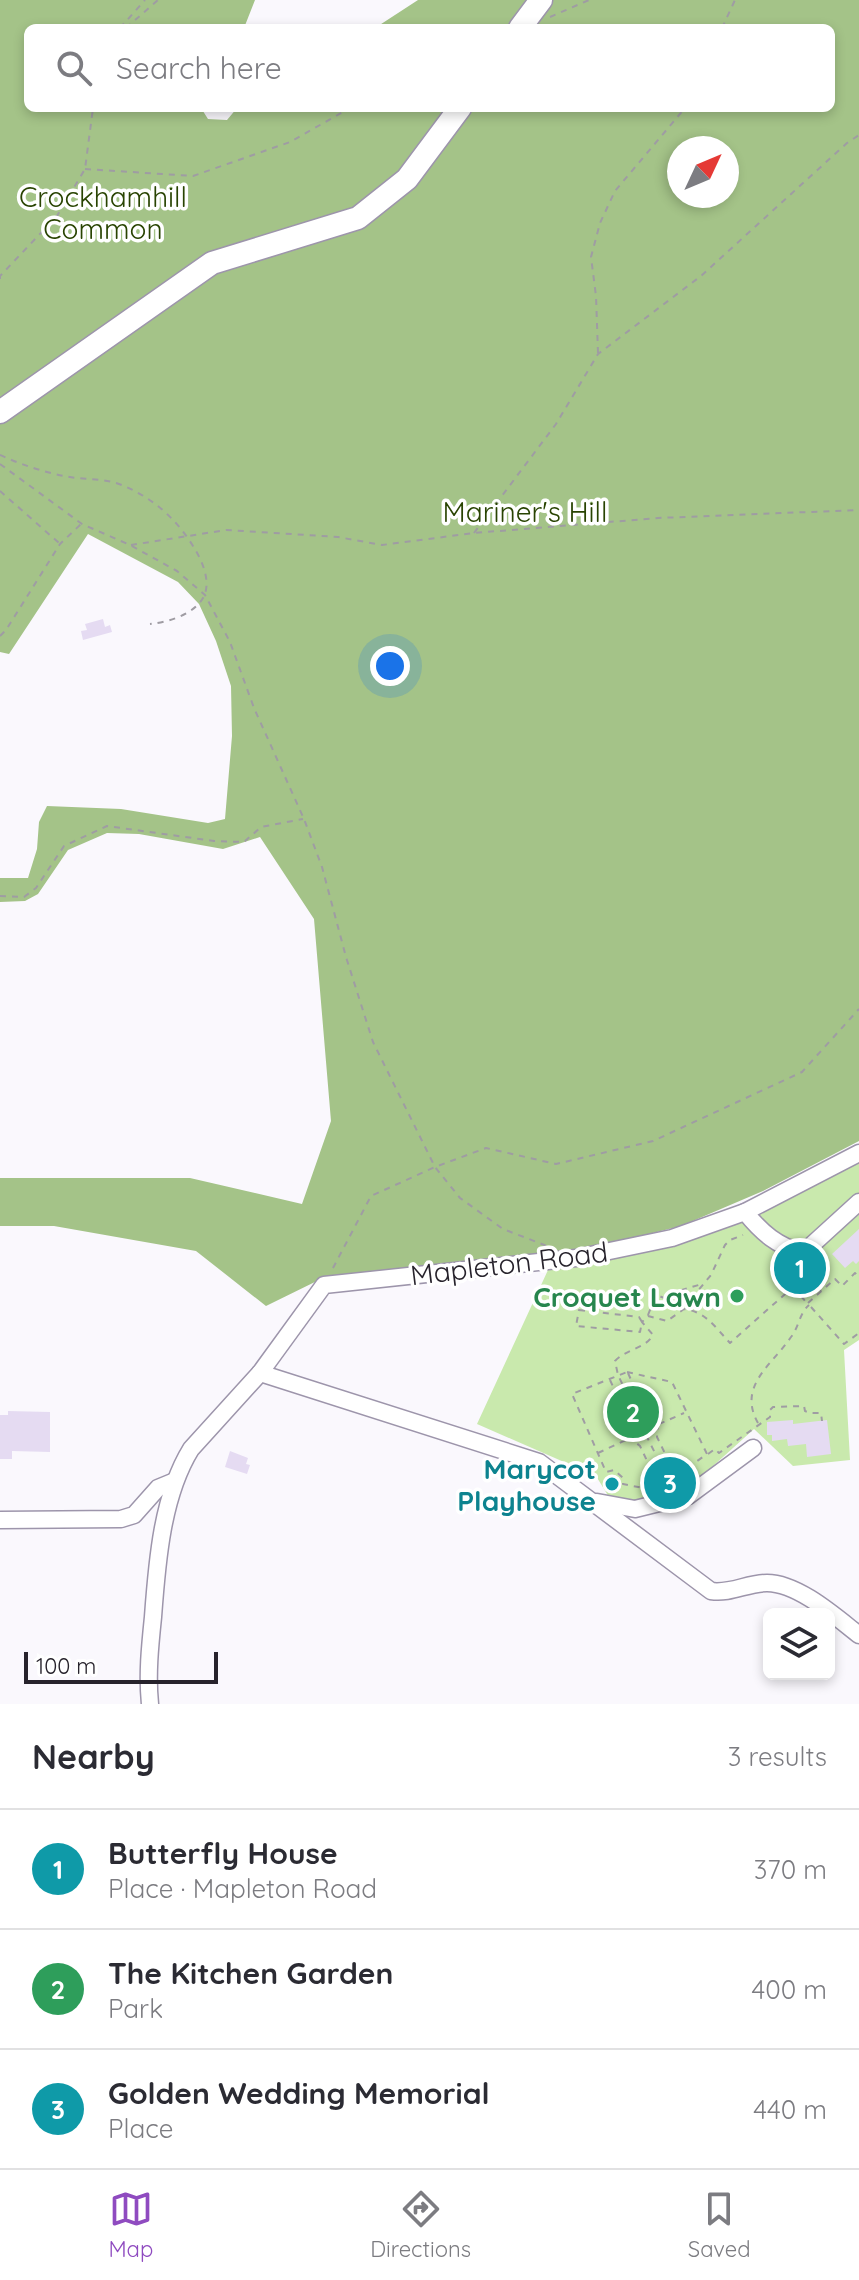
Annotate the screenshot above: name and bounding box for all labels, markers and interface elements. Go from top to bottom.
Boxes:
search box [24,24,835,112]
icon: search [52,46,96,90]
text: Search here [116,49,282,87]
north arrow [667,136,739,208]
park label: Crockhamhill Common [19,179,187,246]
park label: Mariner's Hill [443,494,607,529]
your location [370,646,410,686]
street label: Mapleton Road [408,1234,610,1292]
pin: 1 [774,1238,826,1298]
place label: Croquet Lawn [533,1279,721,1314]
marker: Croquet Lawn [728,1287,746,1305]
pin: 2 [607,1382,659,1442]
place label: Marycot Playhouse [457,1451,596,1518]
pin: 3 [644,1453,696,1513]
marker: Marycot Playhouse [603,1475,621,1493]
map controls [763,1608,835,1680]
button: layers [763,1608,835,1680]
scale bar [24,1648,218,1684]
text: 100 m [36,1652,96,1680]
text: Nearby [32,1735,155,1778]
text: 3 results [728,1740,827,1773]
text: Butterfly House [108,1834,338,1872]
text: 1 [53,1853,63,1886]
text: 370 m [754,1853,827,1886]
text: Place · Mapleton Road [108,1872,377,1905]
text: The Kitchen Garden [108,1954,393,1992]
text: 2 [51,1973,65,2006]
text: 400 m [752,1973,827,2006]
text: Park [108,1992,163,2025]
text: Golden Wedding Memorial [108,2074,490,2112]
text: 3 [51,2093,65,2126]
text: 440 m [753,2093,827,2126]
text: Place [108,2112,173,2145]
tab: Map [108,2187,153,2263]
tab: Directions [370,2187,471,2263]
tab: Saved [688,2187,751,2263]

